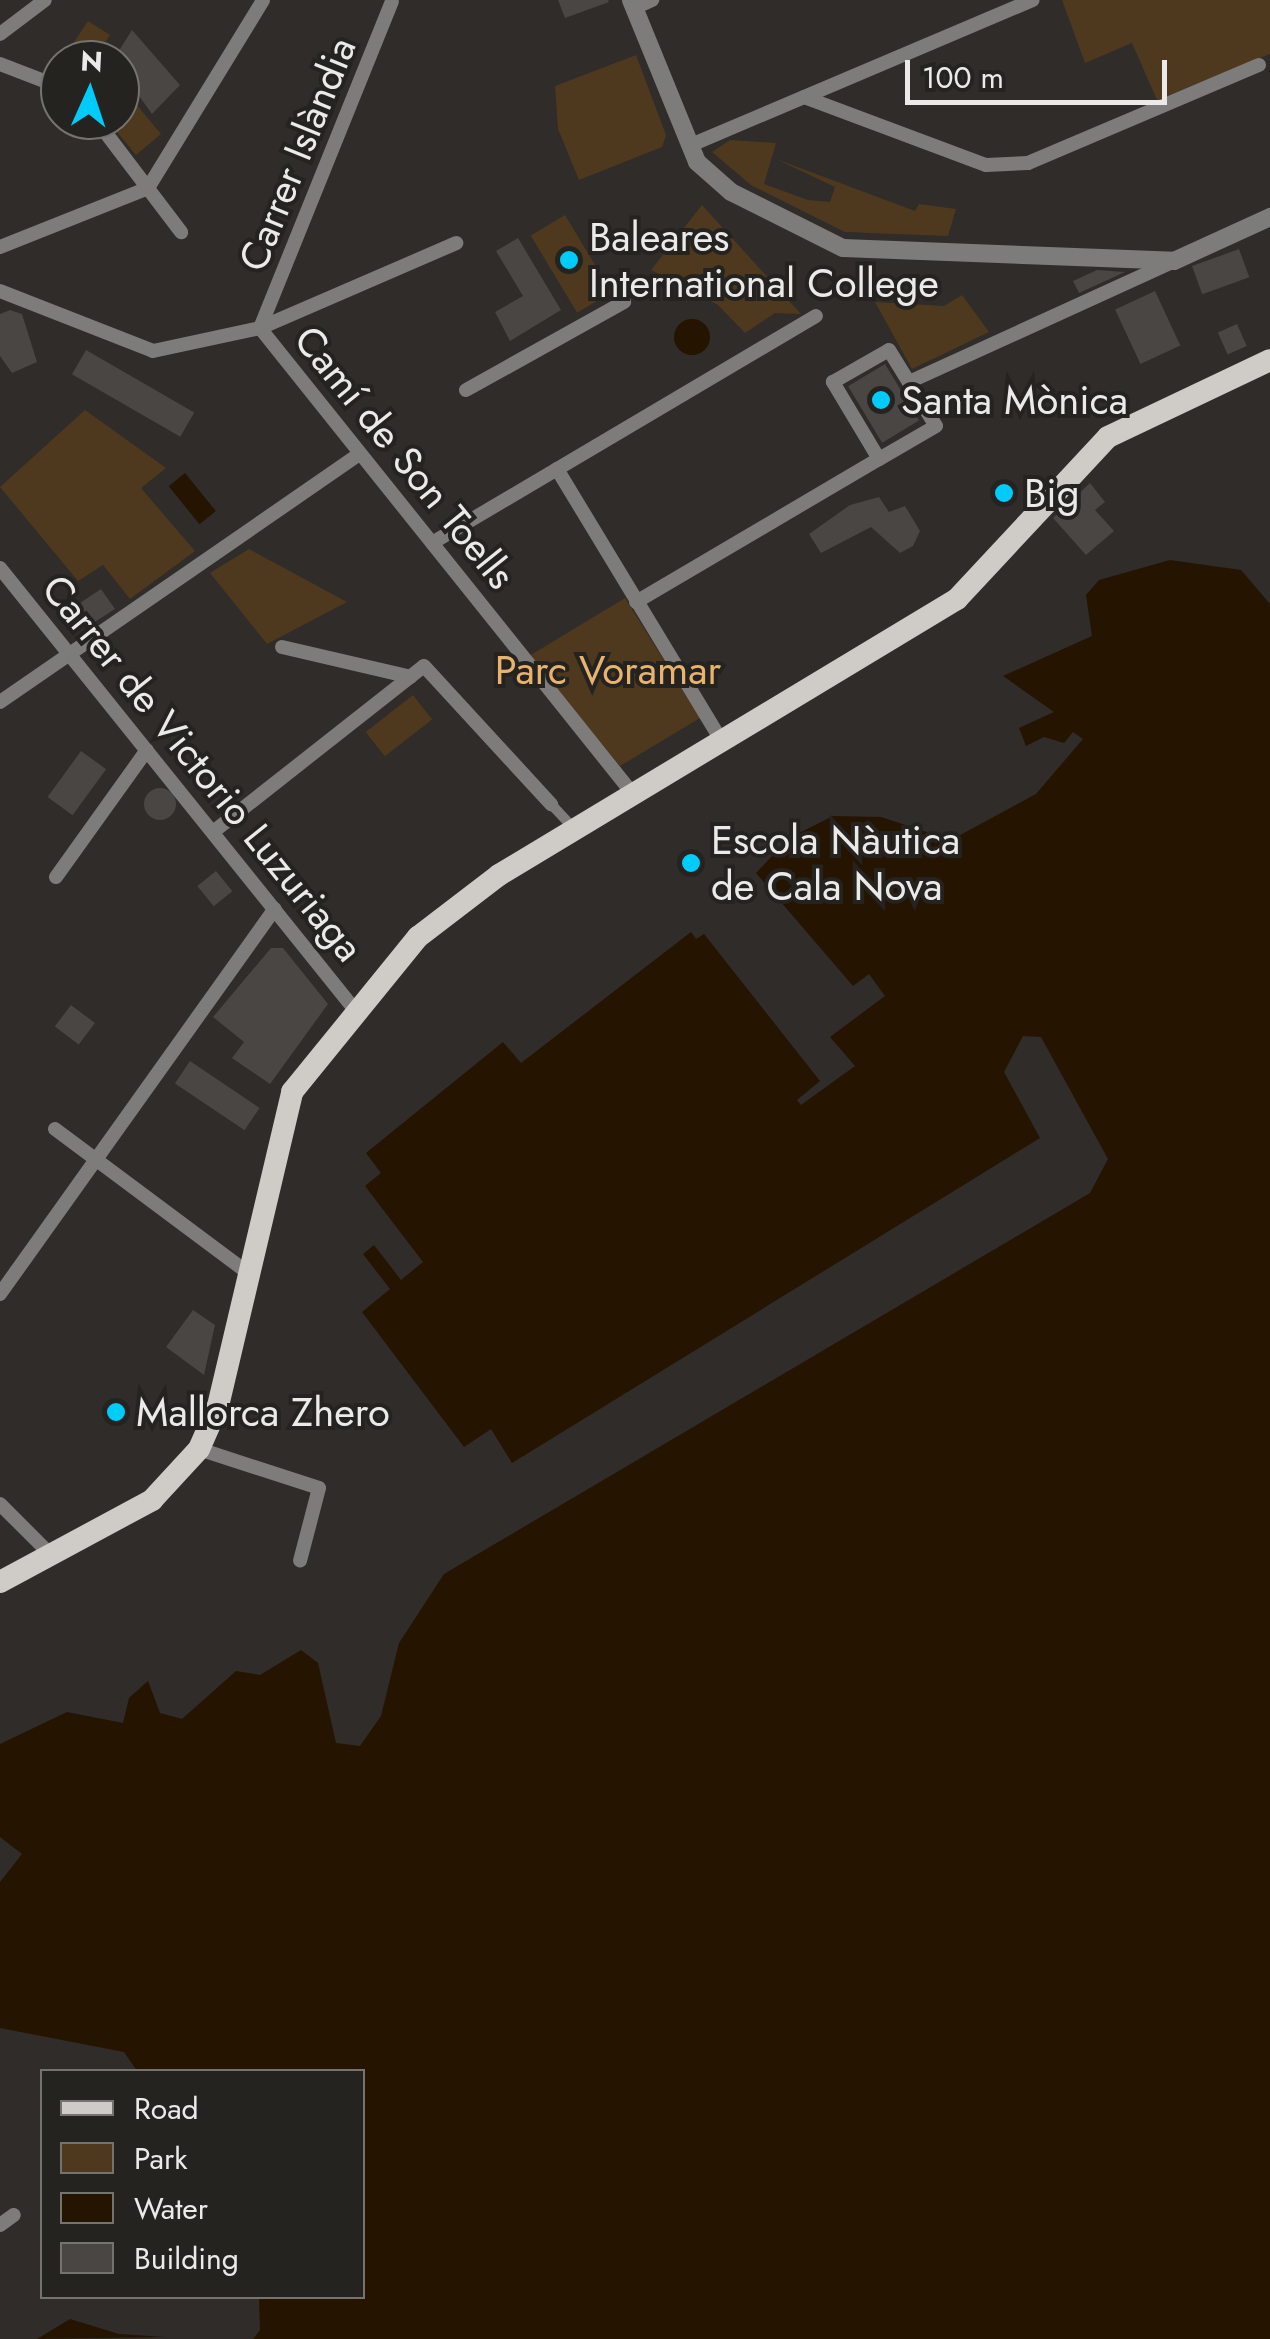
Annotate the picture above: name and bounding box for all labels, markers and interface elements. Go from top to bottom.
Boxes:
street label: Carrer Islàndia [228,30,366,278]
north arrow [40,40,140,140]
text: N [79,40,104,83]
scale bar [910,40,1172,102]
text: 100 m [922,56,1004,99]
place label: Baleares International College [589,213,939,307]
marker: Baleares International College [558,249,580,271]
street label: Camí de Son Toells [284,316,526,598]
place label: Santa Mònica [901,376,1128,424]
marker: Santa Mònica [870,389,892,411]
place label: Big [1024,469,1080,517]
marker: Big [993,482,1015,504]
street label: Carrer de Victorio Luzuriaga [32,565,374,971]
park label: Parc Voramar [495,646,721,694]
place label: Escola Nàutica de Cala Nova [711,816,960,910]
marker: Escola Nàutica de Cala Nova [680,852,702,874]
place label: Mallorca Zhero [136,1388,390,1436]
marker: Mallorca Zhero [105,1401,127,1423]
legend [40,2069,365,2299]
text: Road [134,2087,199,2130]
text: Park [134,2137,187,2180]
text: Water [134,2187,208,2230]
text: Building [134,2237,239,2280]

